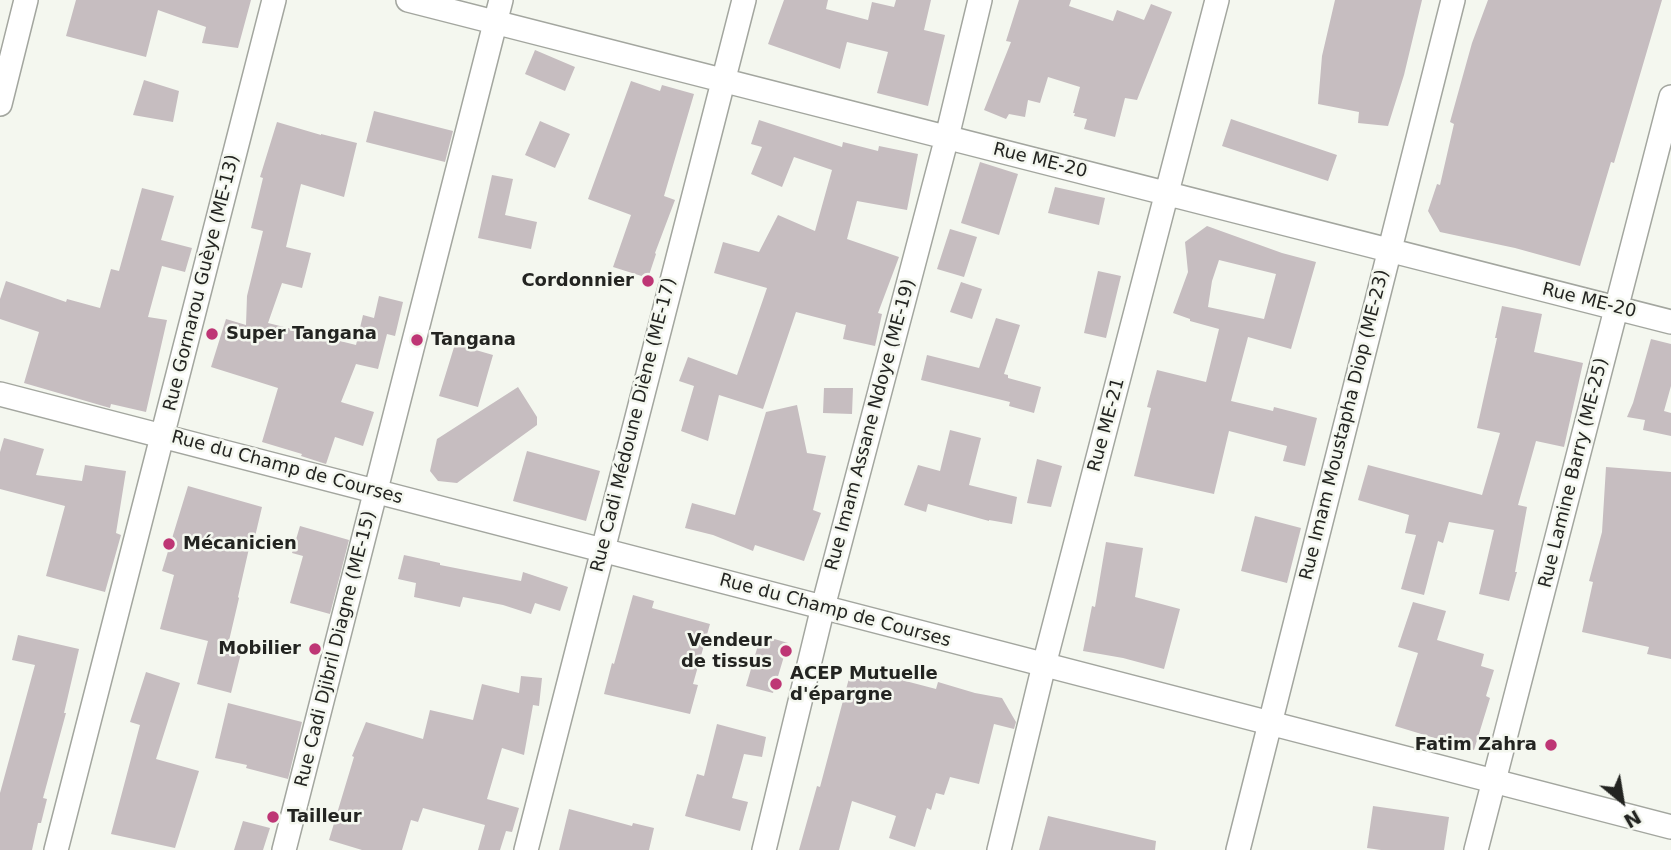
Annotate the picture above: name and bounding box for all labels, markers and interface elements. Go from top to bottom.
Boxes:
street label: Rue ME-20 [991,139,1089,183]
street label: Rue Gornarou Guèye (ME-13) [160,152,244,414]
street label: Rue Imam Moustapha Diop (ME-23) [1296,267,1394,583]
place label: Cordonnier [521,270,634,292]
marker: Cordonnier [640,273,656,289]
street label: Rue Cadi Médoune Diène (ME-17) [587,275,681,575]
street label: Rue Imam Assane Ndoye (ME-19) [822,277,920,573]
street label: Rue ME-20 [1540,279,1638,323]
place label: Super Tangana [226,323,377,345]
marker: Super Tangana [204,326,220,342]
place label: Tangana [431,329,516,351]
marker: Tangana [409,332,425,348]
street label: Rue Lamine Barry (ME-25) [1535,356,1613,590]
street label: Rue ME-21 [1084,376,1130,474]
street label: Rue du Champ de Courses [169,427,405,509]
street label: Rue Cadi Djibril Diagne (ME-15) [291,509,381,789]
place label: Mécanicien [183,533,297,555]
marker: Mécanicien [161,536,177,552]
street label: Rue du Champ de Courses [717,570,953,652]
place label: Vendeur de tissus [681,630,772,672]
place label: Mobilier [218,638,301,660]
marker: Mobilier [307,641,323,657]
marker: Vendeur de tissus [778,643,794,659]
place label: ACEP Mutuelle d'épargne [790,663,938,706]
marker: ACEP Mutuelle d'épargne [768,676,784,692]
place label: Fatim Zahra [1415,734,1537,756]
marker: Fatim Zahra [1543,737,1559,753]
north arrow [1587,766,1657,836]
place label: Tailleur [287,806,362,828]
text: N [1620,806,1645,833]
marker: Tailleur [265,809,281,825]

